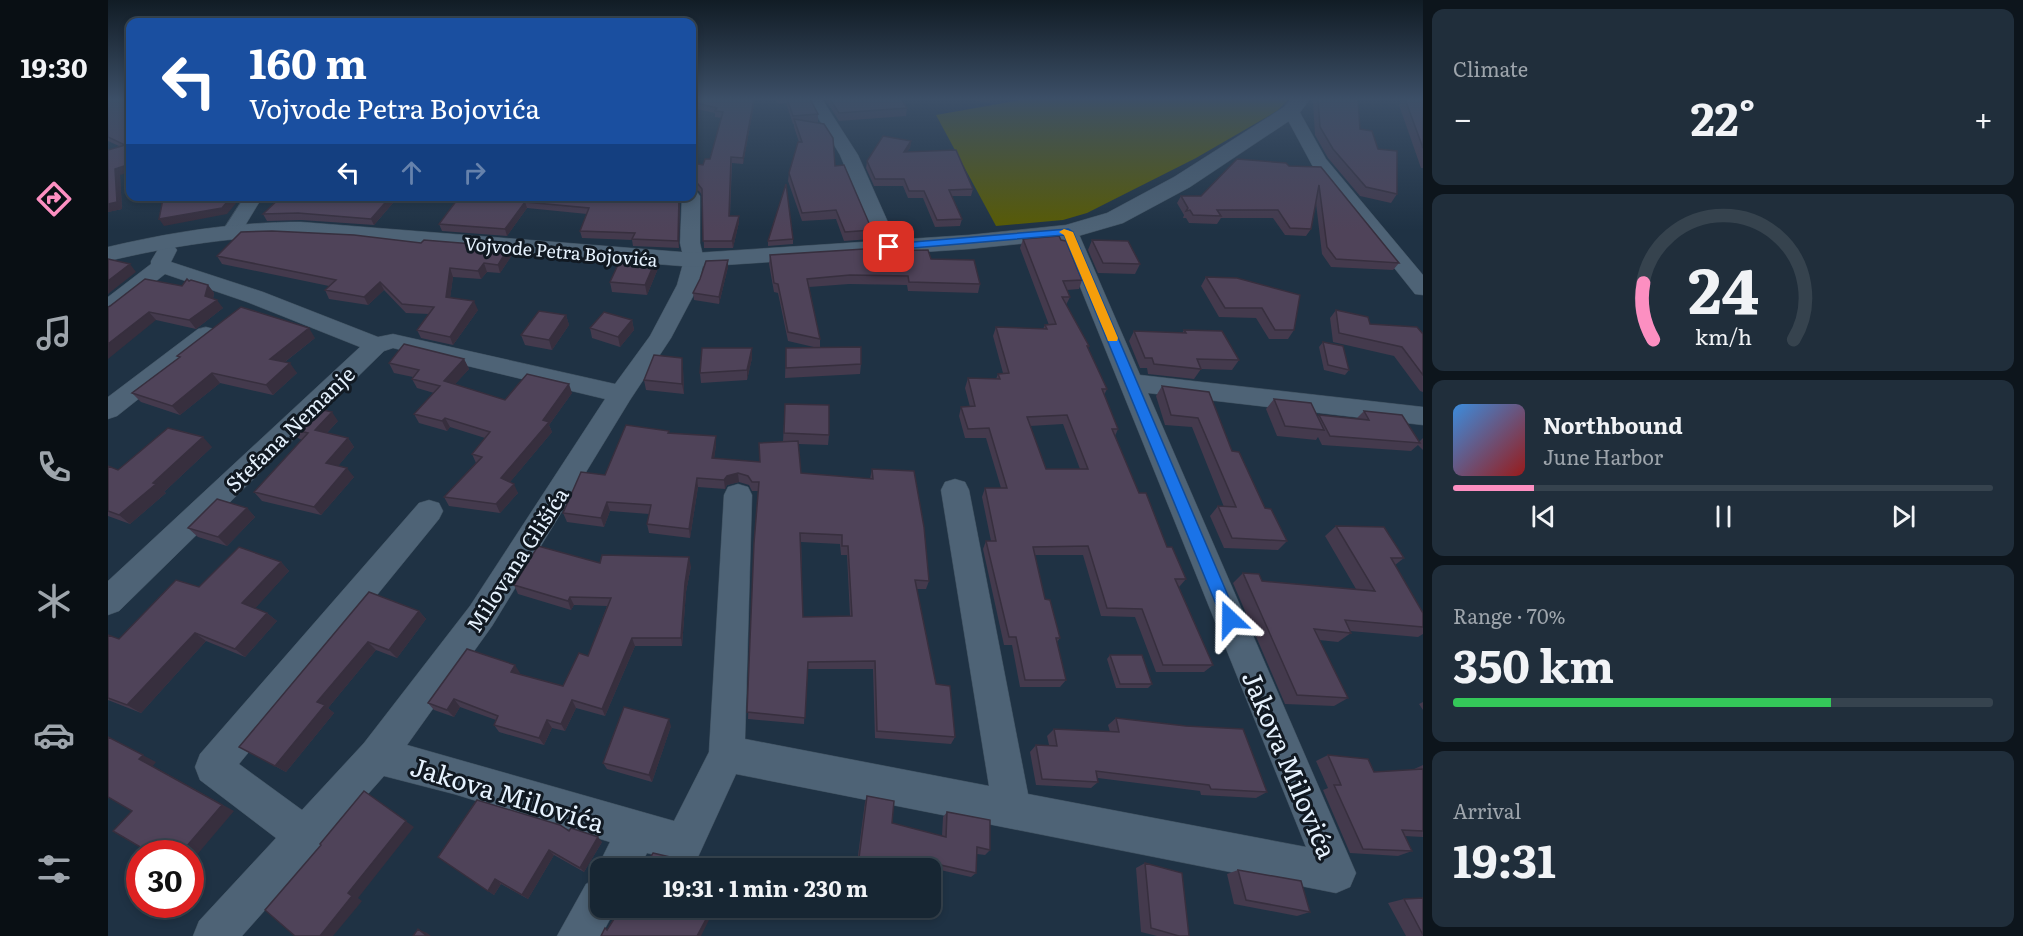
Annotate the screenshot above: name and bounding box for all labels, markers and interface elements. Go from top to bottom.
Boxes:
text: 160 m [249,30,367,92]
icon: left [150,42,228,120]
text: 19:30 [20,46,88,86]
text: Climate [1453,53,1528,83]
text: 22° [1690,83,1756,150]
text: Vojvode Petra Bojovića [249,87,540,127]
text: − [1453,92,1472,141]
text: + [1974,92,1993,141]
icon: left [332,156,365,189]
icon: ahead [395,156,428,189]
icon: right [458,156,491,189]
icon: directions [33,178,75,220]
pin [863,221,914,272]
street label: Vojvode Petra Bojovića [463,229,659,273]
icon: arrive [872,230,905,263]
text: 24 [1687,241,1759,333]
icon: music [33,312,75,354]
text: km/h [1694,320,1752,352]
street label: Stefana Nemanje [217,358,361,498]
text: Northbound [1543,408,1683,441]
text: June Harbor [1543,441,1663,471]
icon: phone [33,446,75,488]
street label: Milovana Glišića [457,480,575,638]
icon: previous [1527,500,1560,533]
icon: pause [1707,500,1740,533]
icon: next [1887,500,1920,533]
icon: climate [33,580,75,622]
position arrow [1198,587,1262,651]
text: Range · 70% [1453,600,1566,630]
text: 350 km [1453,630,1614,697]
street label: Jakova Milovića [1234,664,1348,864]
icon: car [33,714,75,756]
street label: Jakova Milovića [406,745,610,841]
text: Arrival [1453,795,1521,825]
text: 19:31 [1453,825,1556,892]
speed limit sign: 30 [126,840,204,918]
icon: filters [33,848,75,890]
text: 19:31 · 1 min · 230 m [663,871,868,904]

